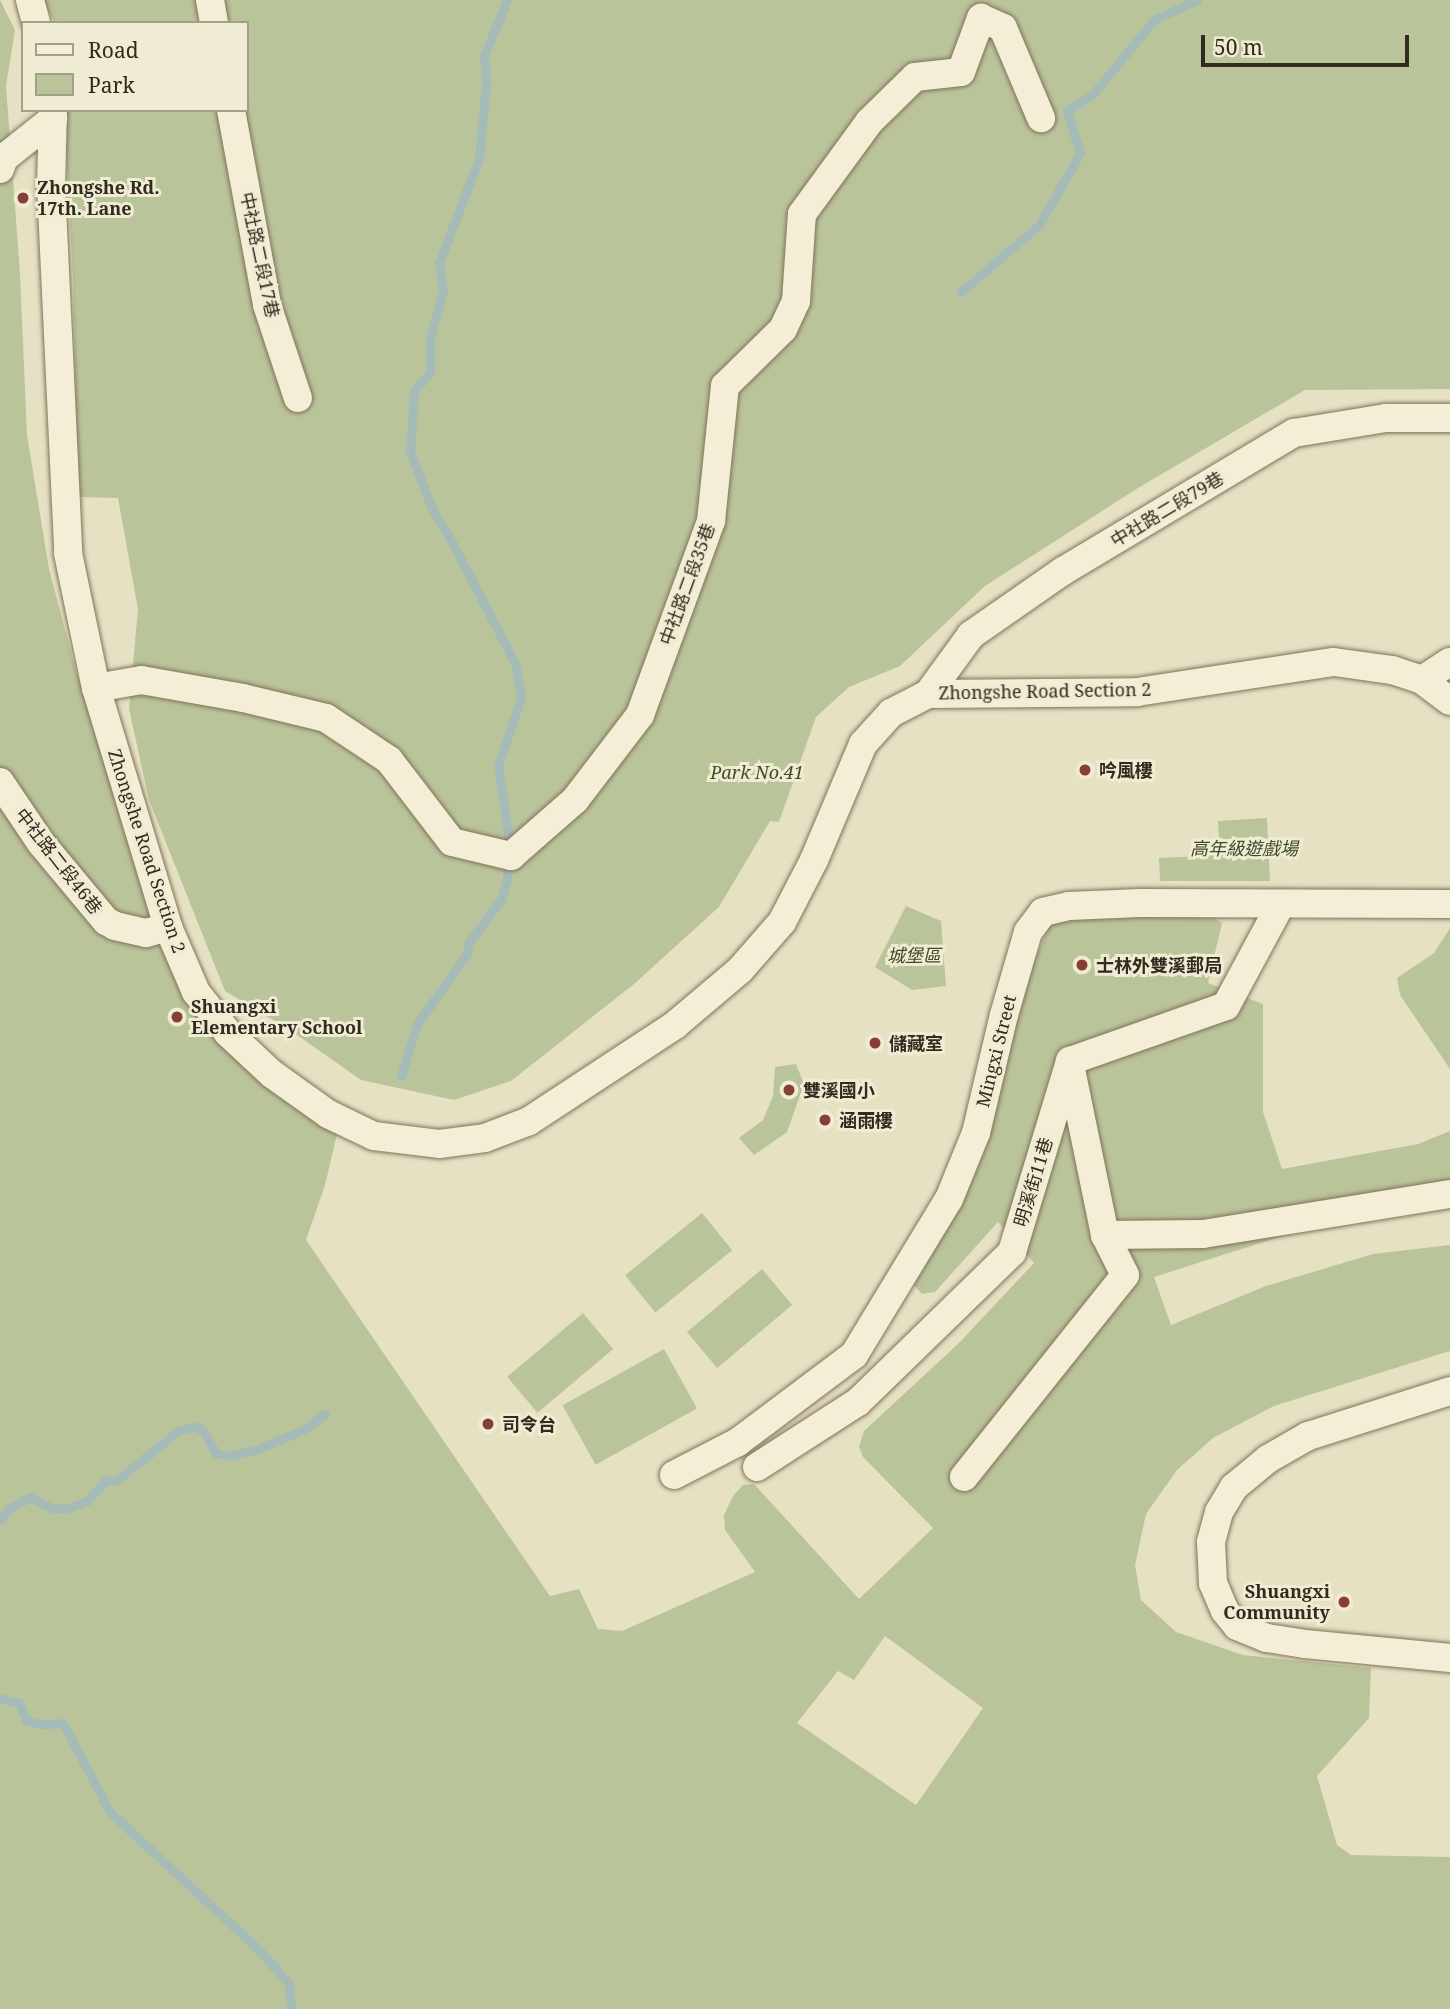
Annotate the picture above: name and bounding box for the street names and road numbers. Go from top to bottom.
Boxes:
street label: 中社路二段17巷 [236,190,284,320]
street label: 中社路二段79巷 [1107,467,1227,551]
street label: 中社路二段35巷 [655,520,719,648]
street label: Zhongshe Road Section 2 [938,678,1152,704]
street label: Zhongshe Road Section 2 [104,746,190,956]
street label: 中社路二段46巷 [11,804,107,918]
street label: Mingxi Street [972,993,1020,1109]
street label: 明溪街11巷 [1009,1135,1057,1229]

